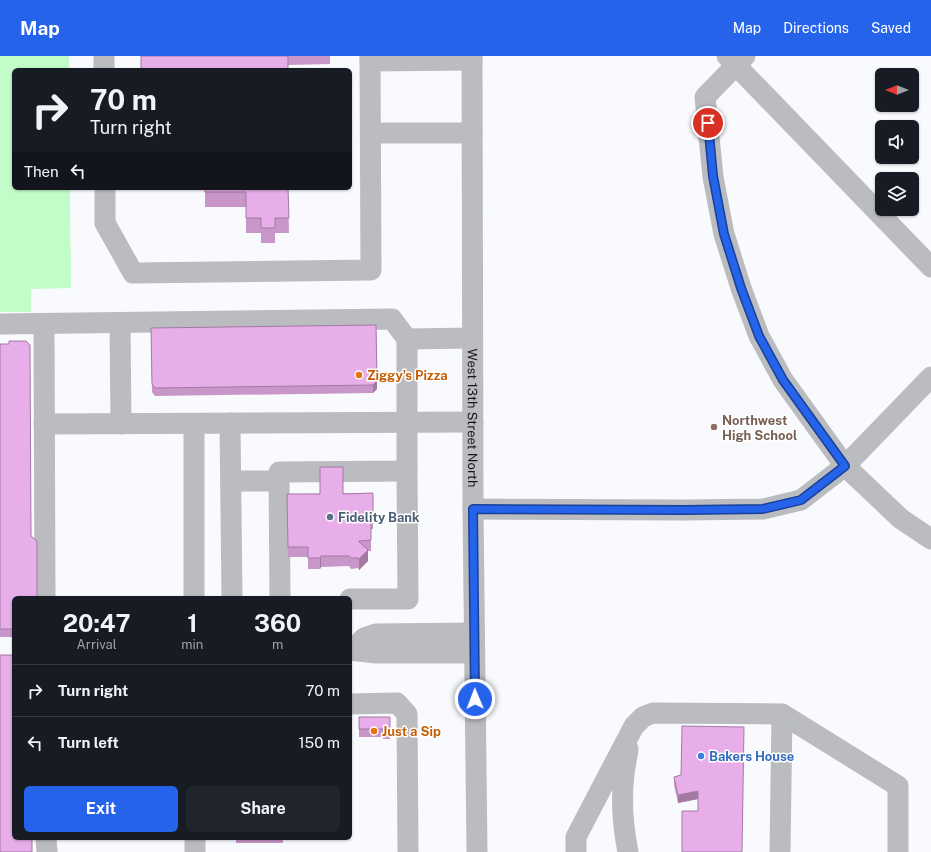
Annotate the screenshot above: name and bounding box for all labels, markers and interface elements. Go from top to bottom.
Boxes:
text: Map [20,17,60,39]
text: Map [733,20,761,36]
text: Directions [783,20,849,36]
text: Saved [871,20,911,36]
north arrow [875,68,919,112]
map controls [875,68,919,216]
text: 70 m [90,83,157,116]
icon: right [24,84,76,136]
pin [691,106,725,140]
icon: arrive [697,112,719,134]
text: Turn right [90,117,172,138]
button: sound [875,120,919,164]
icon: left [67,160,89,182]
text: Then [24,163,59,180]
button: layers [875,172,919,216]
street label: West 13th Street North [465,349,480,487]
place label: Ziggy's Pizza [367,368,448,383]
marker: Ziggy's Pizza [354,370,364,380]
place label: Northwest High School [722,413,797,443]
marker: Northwest High School [709,422,719,432]
place label: Fidelity Bank [338,510,420,525]
marker: Fidelity Bank [325,512,335,522]
text: 20:47 [63,609,131,637]
text: 1 [187,609,197,637]
text: 360 [254,609,301,637]
text: Arrival [77,637,117,652]
text: min [181,637,203,652]
text: m [272,637,283,652]
position arrow [454,678,496,720]
icon: right [24,680,46,702]
text: Turn right [58,682,128,699]
text: 70 m [305,682,340,699]
place label: Just a Sip [382,724,441,739]
marker: Just a Sip [369,726,379,736]
icon: left [24,732,46,754]
text: Turn left [58,734,119,751]
text: 150 m [298,734,340,751]
place label: Bakers House [709,749,794,764]
marker: Bakers House [696,751,706,761]
button: Exit [24,786,178,832]
button: Share [186,786,340,832]

